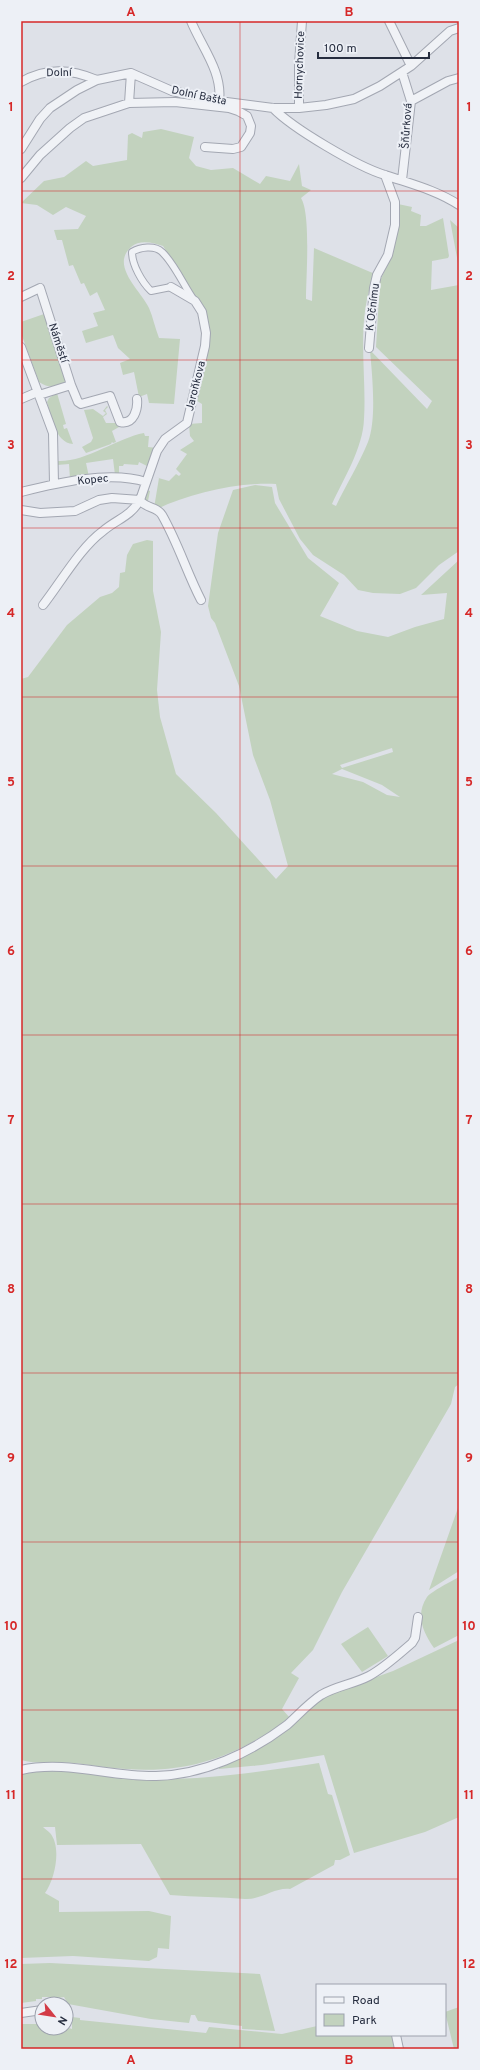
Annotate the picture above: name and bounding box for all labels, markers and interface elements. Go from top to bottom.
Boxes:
text: A [126,5,136,21]
text: B [345,5,354,21]
street label: Hornychovice [292,31,308,99]
scale bar [318,34,429,60]
text: 100 m [324,41,357,57]
street label: Dolní [46,66,73,80]
street label: Dolní Bašta [170,83,228,109]
text: 1 [8,100,14,116]
text: 1 [466,100,472,116]
street label: Šňůrková [397,102,416,150]
text: 2 [7,269,15,285]
text: 2 [465,269,473,285]
street label: K Očnímu [363,282,383,332]
street label: Náměstí [45,321,71,366]
street label: Jaroňkova [183,359,209,413]
text: 3 [7,438,15,454]
text: 3 [465,438,473,454]
street label: Kopec [77,471,109,489]
text: 4 [7,606,15,622]
text: 4 [465,606,473,622]
text: 5 [7,775,15,791]
text: 5 [465,775,473,791]
text: 6 [7,944,15,960]
text: 6 [465,944,473,960]
text: 7 [8,1113,15,1129]
text: 7 [466,1113,473,1129]
text: 8 [7,1282,15,1298]
text: 8 [465,1282,473,1298]
text: 9 [7,1451,15,1467]
text: 9 [465,1451,473,1467]
text: 10 [4,1619,18,1635]
text: 10 [462,1619,476,1635]
text: 11 [6,1788,16,1804]
text: 11 [464,1788,474,1804]
text: 12 [4,1957,18,1973]
text: 12 [462,1957,476,1973]
legend [316,1984,446,2036]
text: Road [352,1993,380,2009]
north arrow [34,1996,74,2036]
text: Park [352,2013,377,2029]
text: N [54,2014,70,2027]
text: A [126,2053,136,2069]
text: B [345,2053,354,2069]

